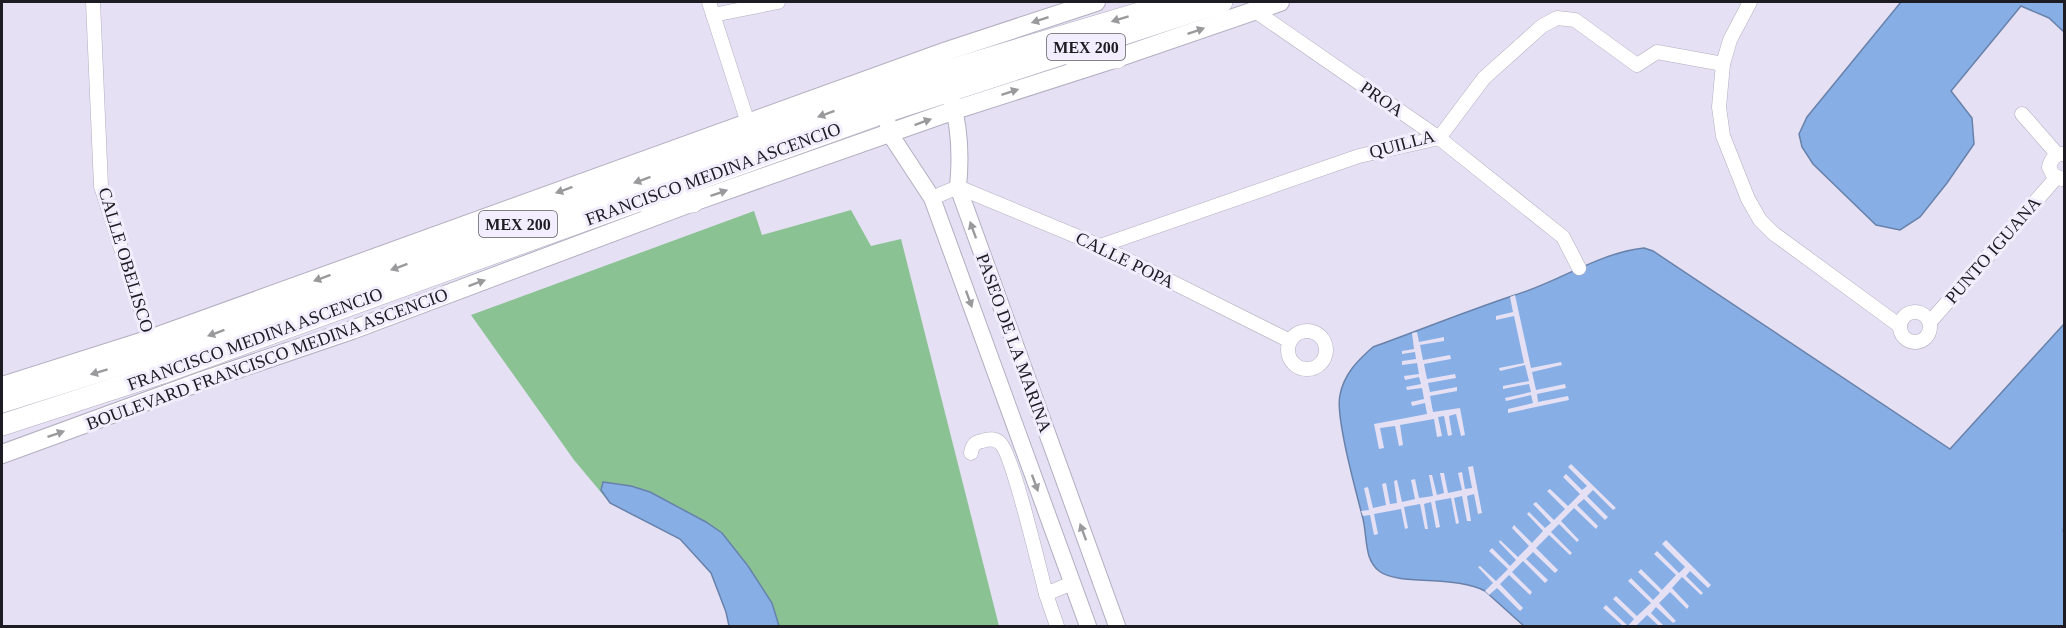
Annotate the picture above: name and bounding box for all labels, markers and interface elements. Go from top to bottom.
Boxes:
one-way arrow [1111,15,1129,24]
one-way arrow [1031,16,1049,25]
one-way arrow [1187,26,1205,36]
road number: MEX 200 [1047,34,1125,60]
street label: PROA [1357,77,1407,121]
one-way arrow [1001,87,1019,97]
one-way arrow [817,110,835,119]
one-way arrow [914,117,932,127]
street label: FRANCISCO MEDINA ASCENCIO [583,118,843,230]
street label: QUILLA [1367,126,1437,162]
one-way arrow [633,175,651,185]
street label: CALLE OBELISCO [94,185,158,335]
one-way arrow [555,185,573,195]
one-way arrow [710,188,728,198]
street label: PUNTO IGUANA [1941,192,2045,308]
road number: MEX 200 [479,211,557,237]
one-way arrow [968,221,978,239]
street label: CALLE POPA [1073,228,1177,292]
street label: PASEO DE LA MARINA [972,251,1056,435]
one-way arrow [390,262,408,272]
one-way arrow [313,273,331,283]
one-way arrow [468,278,486,287]
street label: FRANCISCO MEDINA ASCENCIO [125,283,385,395]
street label: BOULEVARD FRANCISCO MEDINA ASCENCIO [84,284,450,434]
one-way arrow [964,290,974,308]
one-way arrow [207,328,225,338]
one-way arrow [90,367,108,377]
one-way arrow [48,429,66,439]
one-way arrow [1031,474,1041,492]
one-way arrow [1077,523,1087,541]

